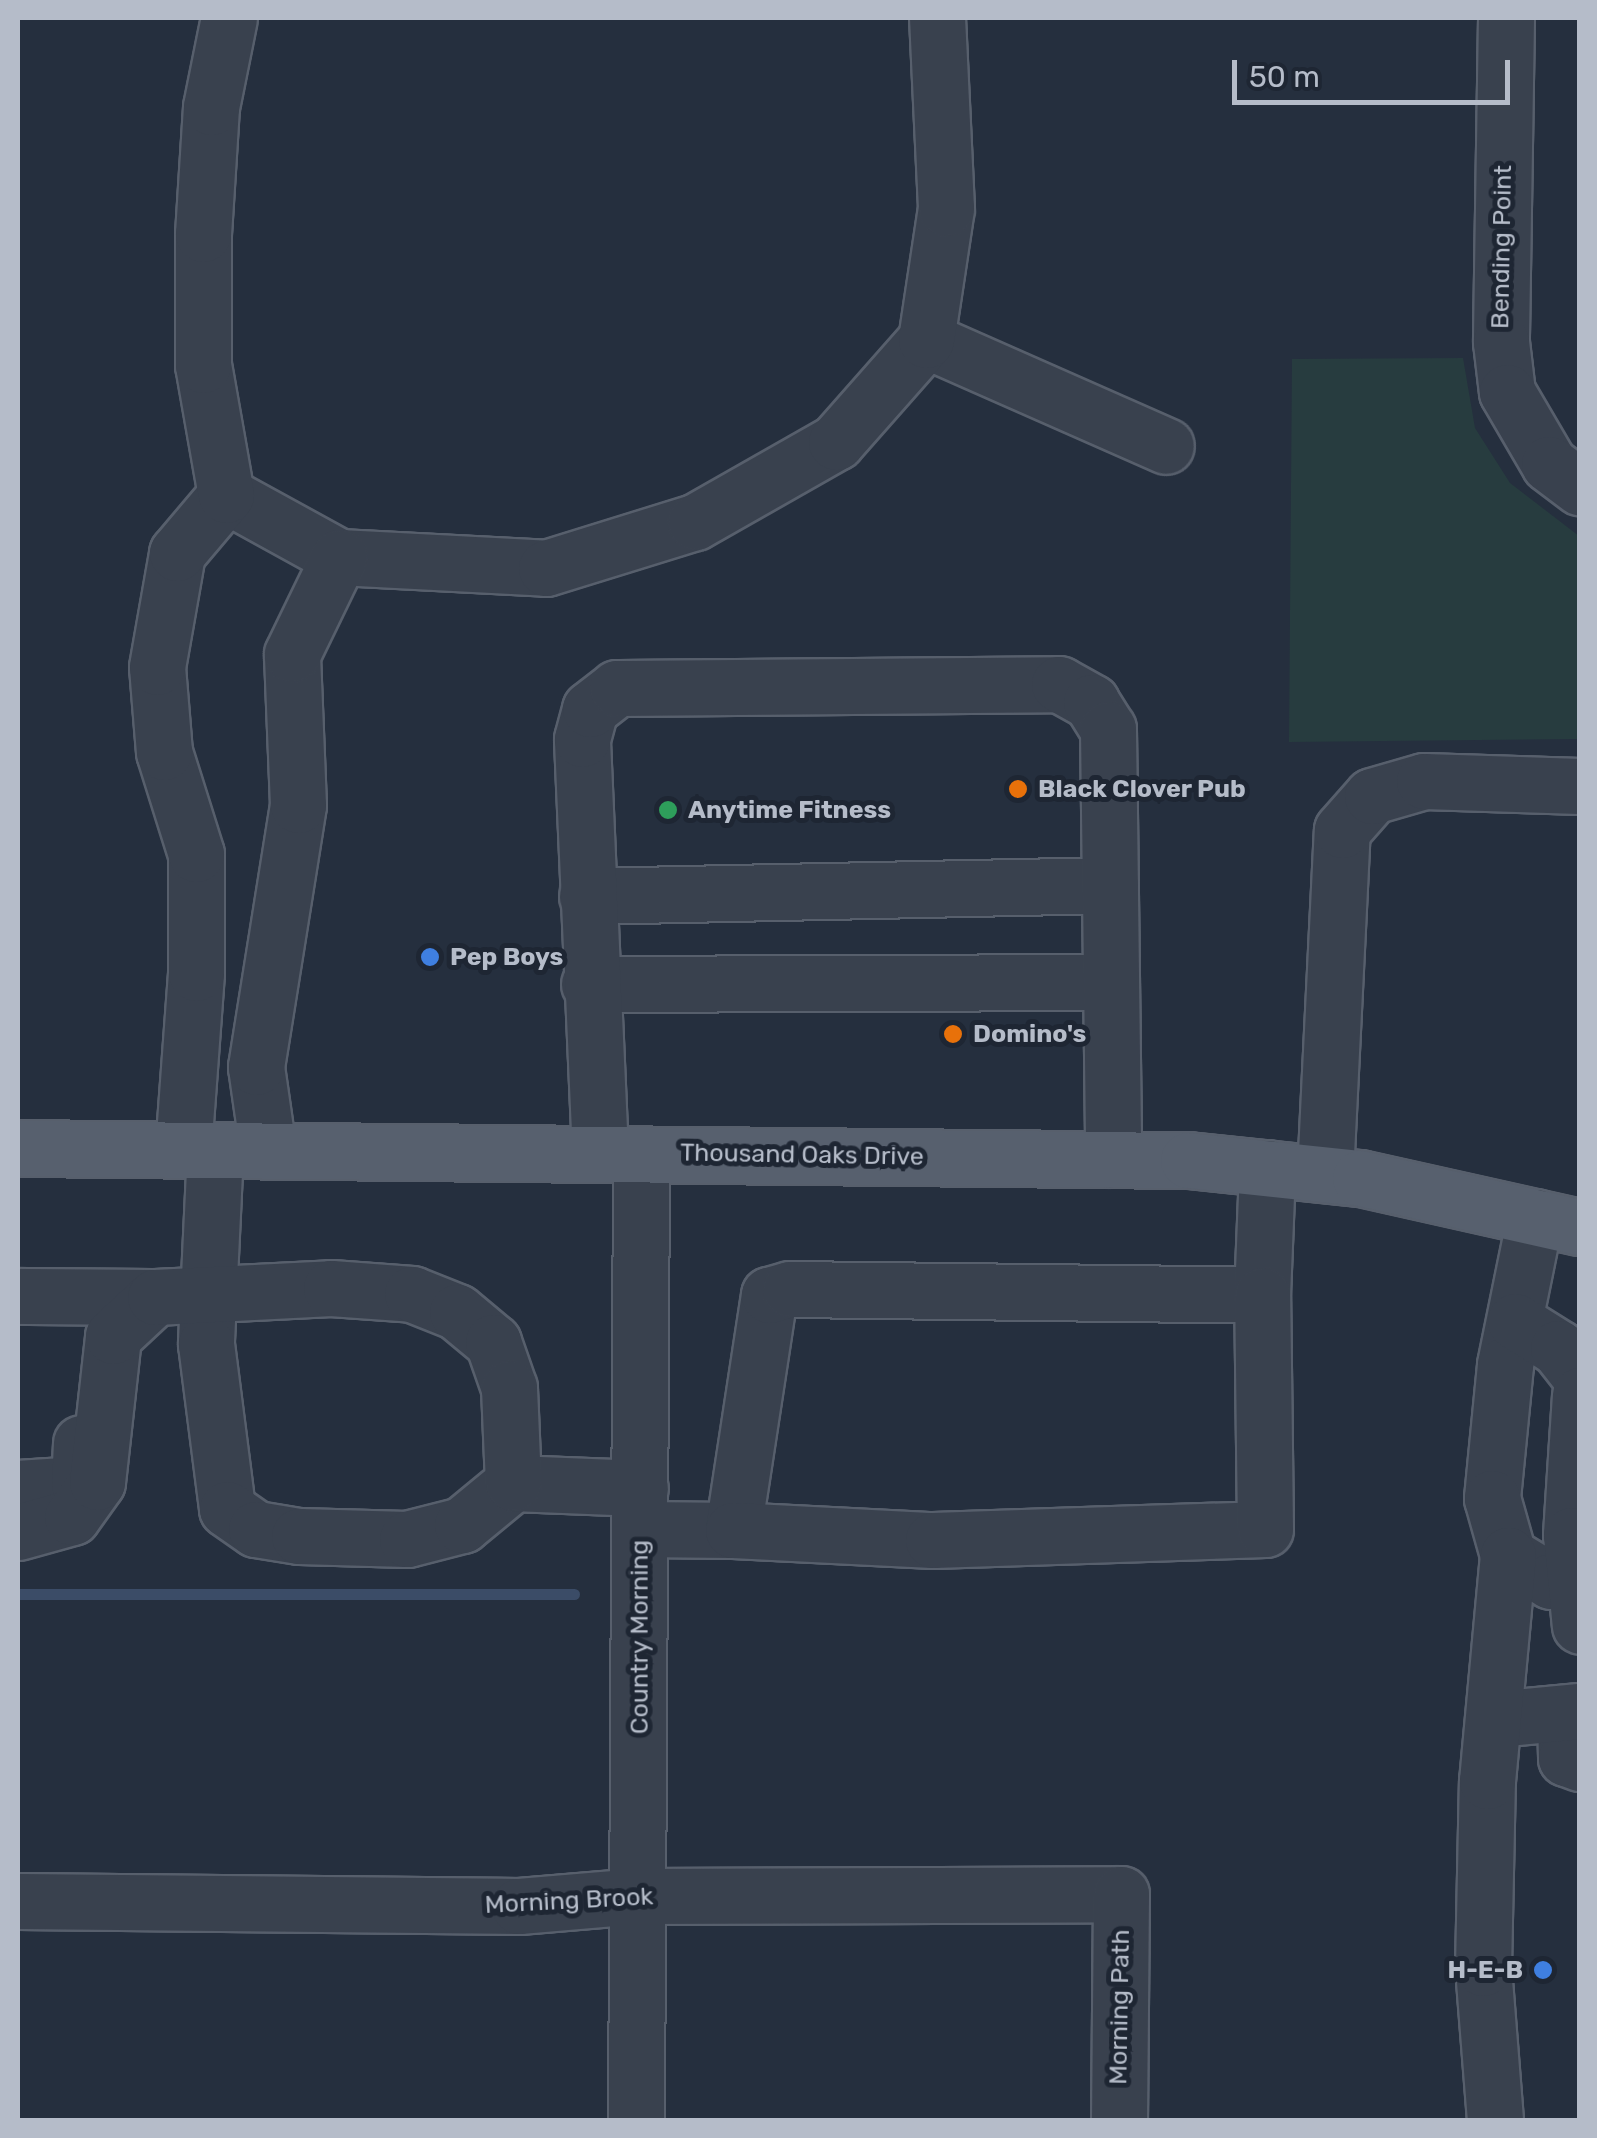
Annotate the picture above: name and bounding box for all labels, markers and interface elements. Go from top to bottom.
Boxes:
scale bar [1237,40,1514,102]
text: 50 m [1249,59,1320,95]
street label: Bending Point [1486,165,1518,329]
place label: Black Clover Pub [1038,774,1246,804]
marker: Black Clover Pub [1007,778,1029,800]
place label: Anytime Fitness [688,795,891,825]
marker: Anytime Fitness [657,799,679,821]
place label: Pep Boys [450,942,563,972]
marker: Pep Boys [419,946,441,968]
place label: Domino's [973,1019,1086,1049]
marker: Domino's [942,1023,964,1045]
street label: Thousand Oaks Drive [680,1138,924,1172]
street label: Country Morning [625,1539,655,1735]
street label: Morning Brook [484,1882,654,1920]
street label: Morning Path [1104,1929,1136,2085]
place label: H-E-B [1447,1955,1523,1985]
marker: H-E-B [1532,1959,1554,1981]

